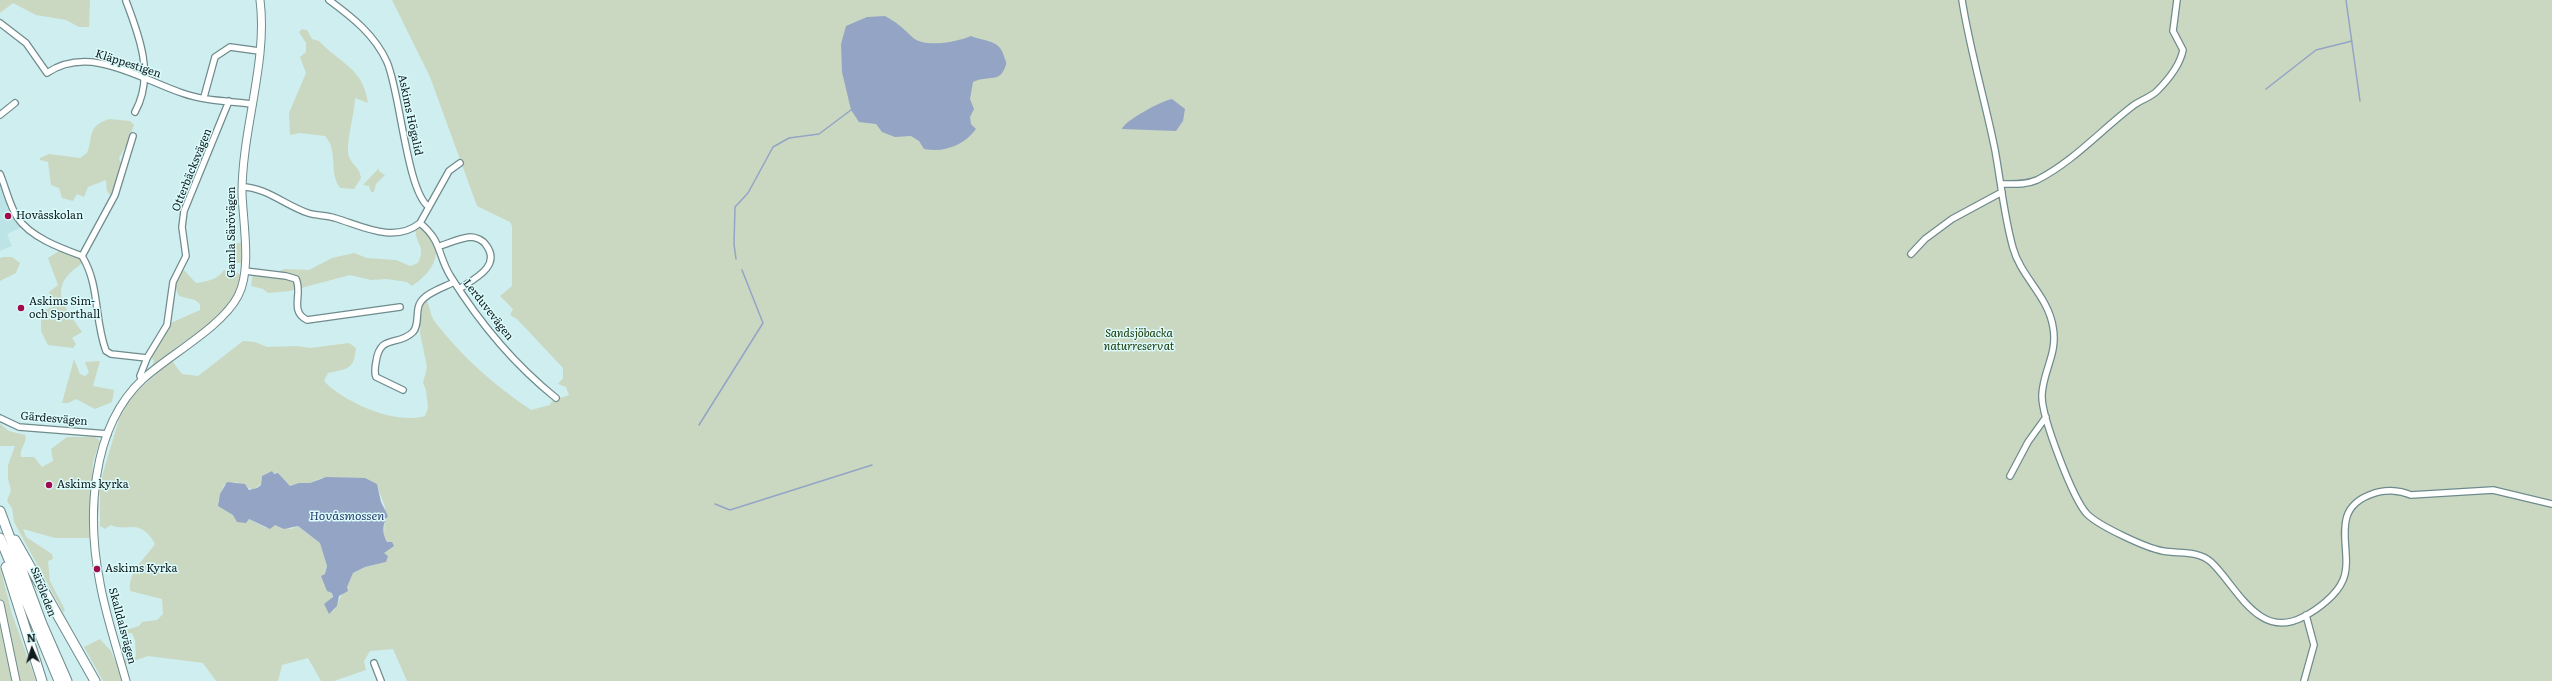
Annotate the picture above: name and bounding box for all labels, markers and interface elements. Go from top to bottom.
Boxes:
street label: Kläppestigen [93,47,163,81]
street label: Askims Högalid [395,73,425,157]
street label: Otterbäcksvägen [169,127,215,213]
street label: Gamla Särövägen [225,186,239,278]
place label: Hovåsskolan [16,209,83,223]
marker: Hovåsskolan [3,211,13,221]
street label: Lerduvevägen [460,277,516,343]
place label: Askims Sim- och Sporthall [29,295,100,321]
marker: Askims Sim- och Sporthall [16,303,26,313]
park label: Sandsjöbacka naturreservat [1104,327,1174,353]
street label: Gärdesvägen [20,409,88,429]
place label: Askims kyrka [57,478,129,492]
marker: Askims kyrka [44,480,54,490]
water label: Hovåsmossen [310,509,384,523]
place label: Askims Kyrka [105,562,177,576]
marker: Askims Kyrka [92,564,102,574]
street label: Säröleden [27,565,59,619]
street label: Skalldalsvägen [105,586,139,666]
north arrow [12,629,52,669]
text: N [26,629,36,645]

